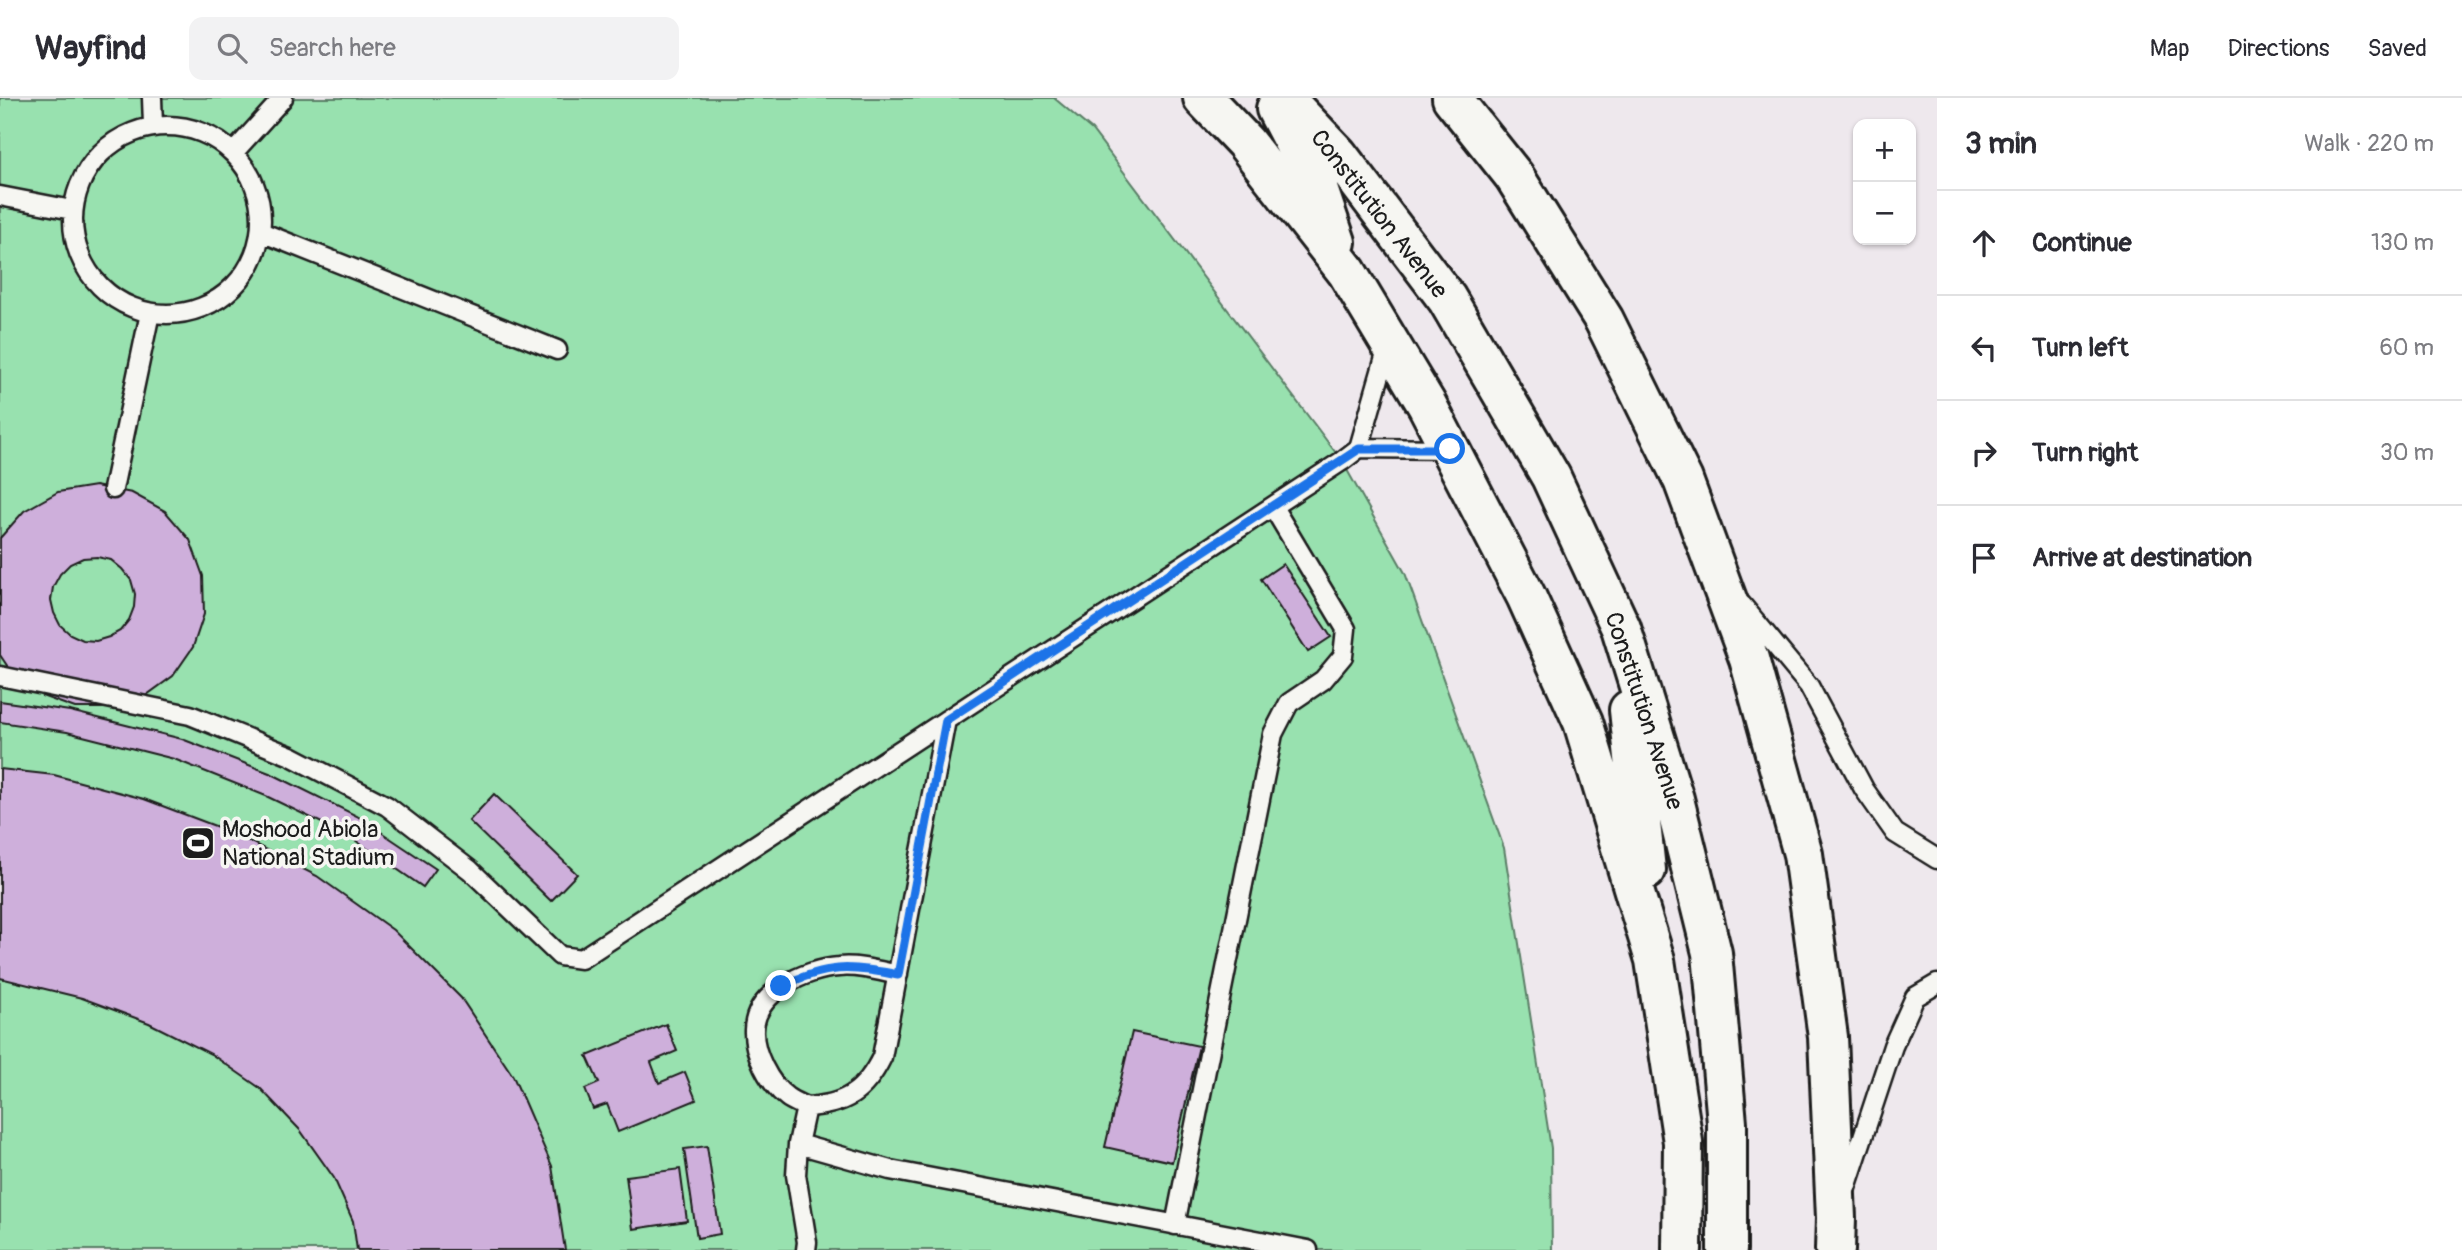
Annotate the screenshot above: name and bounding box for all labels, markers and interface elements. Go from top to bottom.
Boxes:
search box [189,17,679,80]
text: Wayfind [35,28,147,69]
icon: search [213,29,251,67]
text: Search here [269,32,396,64]
text: Map [2150,34,2190,63]
text: Directions [2228,34,2329,63]
text: Saved [2367,34,2427,63]
map controls [1853,119,1916,245]
button: + [1853,119,1916,182]
street label: Constitution Avenue [1304,124,1454,304]
text: 3 min [1965,125,2037,162]
text: Walk · 220 m [2304,129,2434,158]
button: − [1853,182,1916,245]
icon: ahead [1965,224,2003,262]
text: Continue [2032,227,2132,259]
text: 130 m [2371,228,2434,257]
icon: left [1965,329,2003,367]
text: Turn left [2032,332,2128,364]
text: 60 m [2379,333,2434,362]
route start [1434,433,1465,464]
icon: right [1965,434,2003,472]
text: Turn right [2032,437,2138,469]
text: 30 m [2380,438,2434,467]
icon: arrive [1965,539,2003,577]
text: Arrive at destination [2032,542,2252,574]
street label: Constitution Avenue [1598,608,1690,814]
place label: Moshood Abiola National Stadium [222,815,394,872]
sports icon: Moshood Abiola National Stadium [179,824,217,862]
route end [765,970,796,1001]

